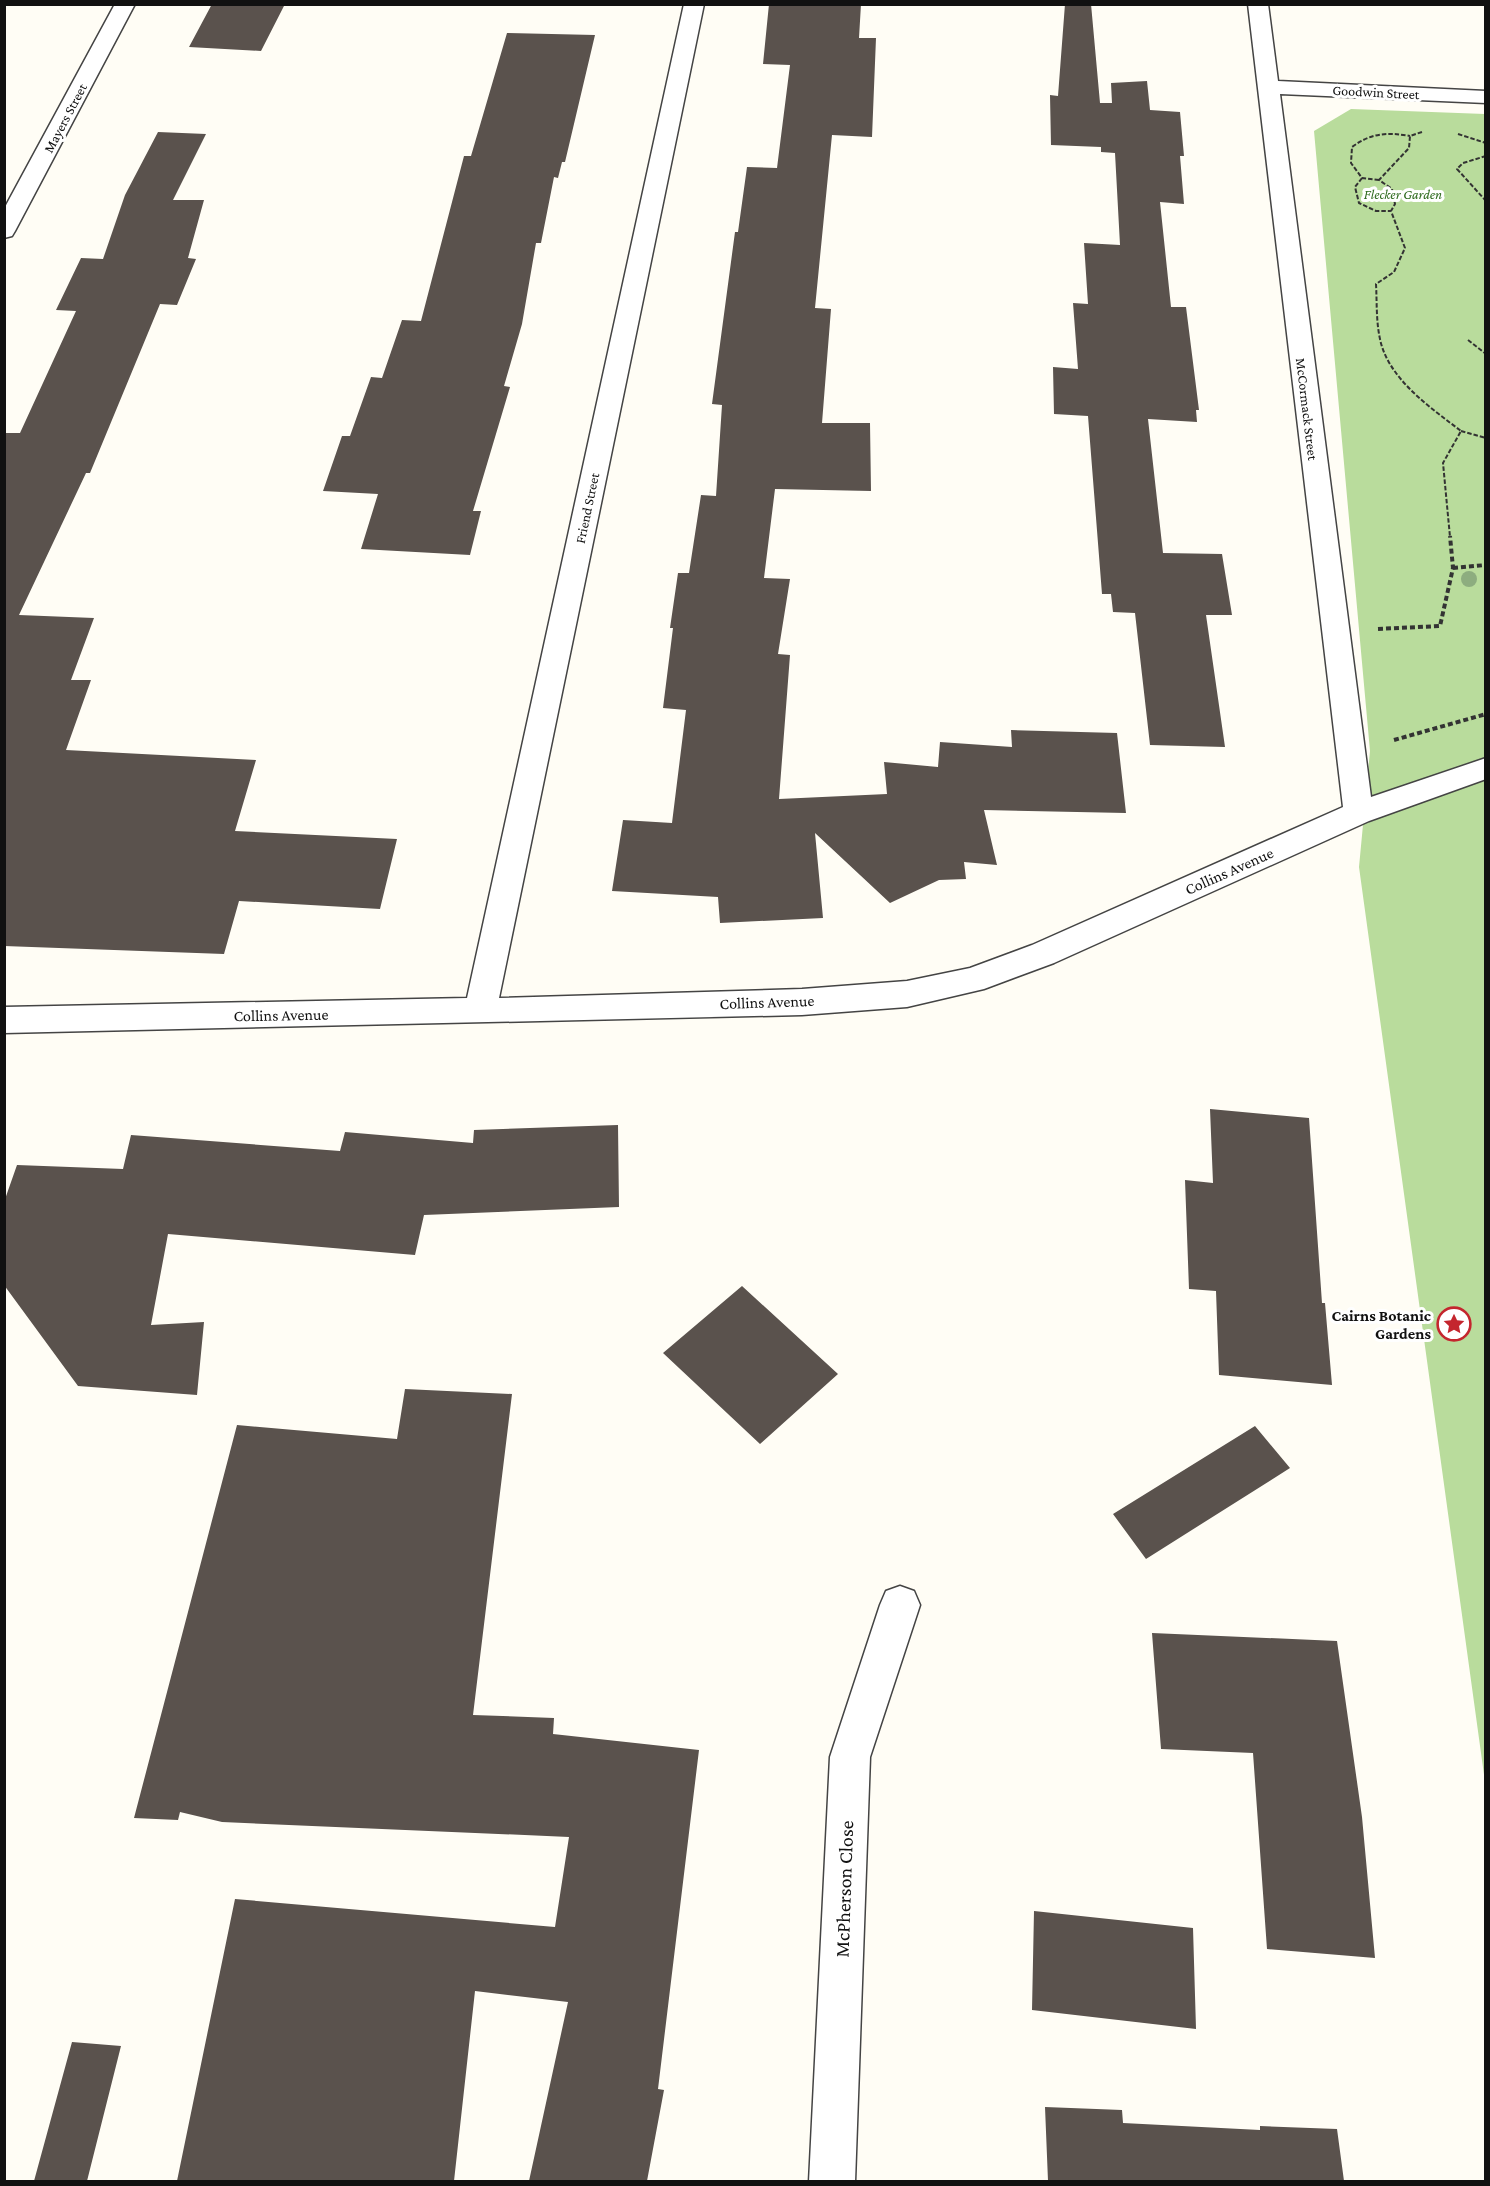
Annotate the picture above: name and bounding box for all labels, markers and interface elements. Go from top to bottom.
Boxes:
street label: Mayers Street [40,80,90,155]
street label: Goodwin Street [1332,82,1420,102]
park label: Flecker Garden [1364,186,1442,202]
street label: McCormack Street [1293,357,1321,462]
street label: Friend Street [572,471,602,545]
street label: Collins Avenue [1182,844,1276,898]
street label: Collins Avenue [719,992,815,1012]
street label: Collins Avenue [233,1006,329,1024]
place icon: Cairns Botanic Gardens [1436,1306,1472,1342]
place label: Cairns Botanic Gardens [1332,1307,1431,1342]
street label: McPherson Close [831,1820,857,1958]

